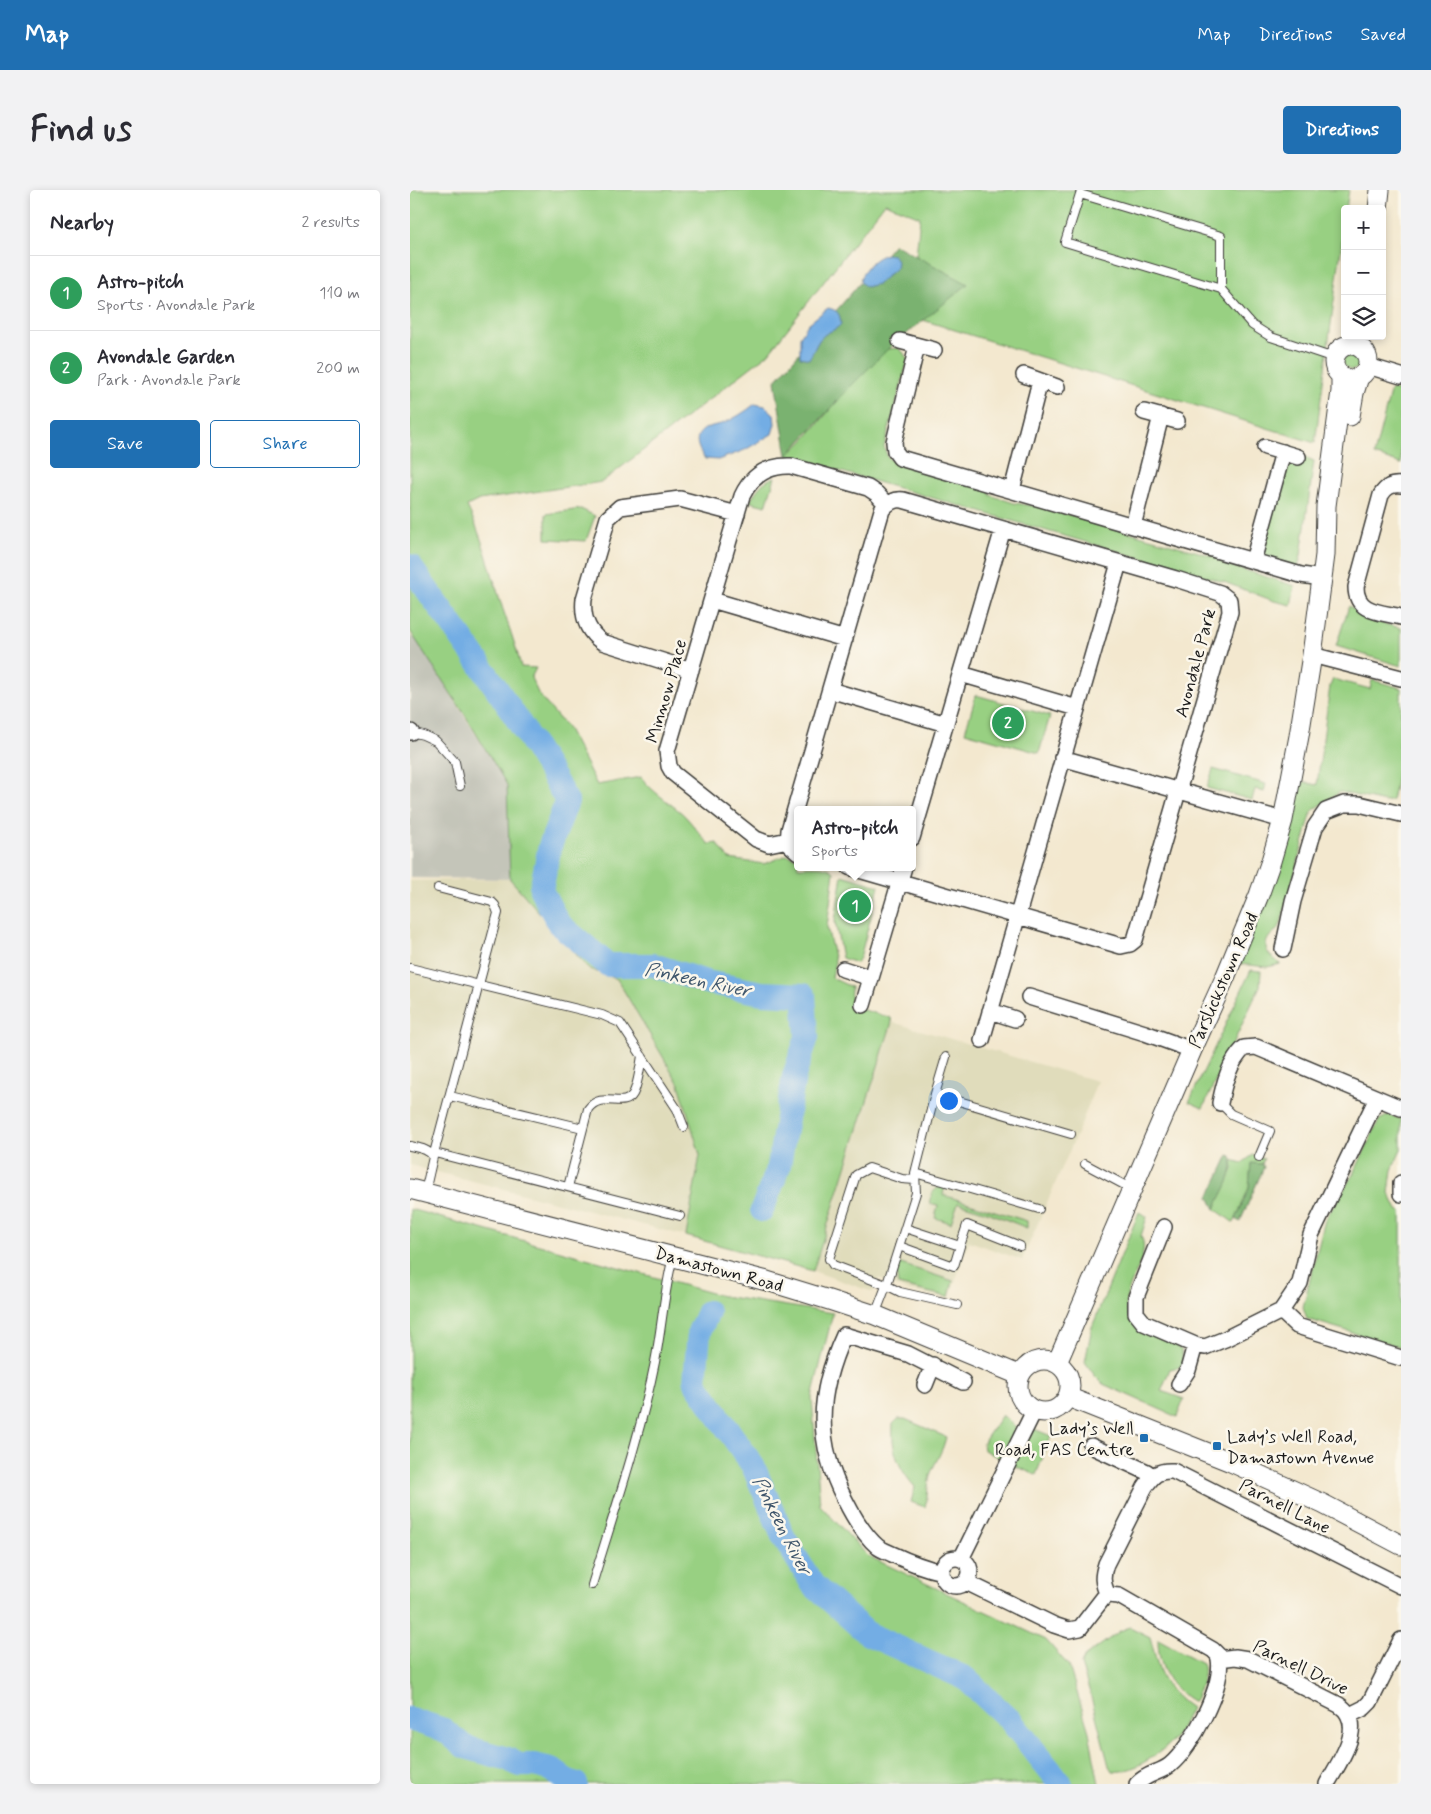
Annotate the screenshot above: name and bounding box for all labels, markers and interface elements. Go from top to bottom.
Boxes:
text: Map [25,20,69,51]
text: Map [1198,23,1231,47]
text: Directions [1259,23,1333,47]
text: Saved [1361,23,1406,47]
button: Directions [1283,106,1401,154]
text: Find us [30,107,132,153]
map controls [1341,205,1386,340]
button: + [1341,205,1386,250]
text: Nearby [50,209,114,237]
text: 2 results [302,212,360,233]
button: − [1341,250,1386,295]
text: Astro-pitch [97,270,184,295]
text: 1 [62,283,70,304]
text: 110 m [319,283,360,304]
text: Sports · Avondale Park [97,295,255,316]
button: layers [1341,295,1386,340]
text: Avondale Garden [97,345,235,370]
text: 2 [62,358,70,379]
text: 200 m [316,358,360,379]
text: Park · Avondale Park [97,370,241,391]
button: Save [50,420,200,468]
button: Share [210,420,360,468]
street label: Avondale Park [1170,606,1222,720]
street label: Minnow Place [641,637,693,746]
pin: 2 [992,704,1024,742]
popup [794,806,916,871]
text: Astro-pitch [812,816,898,841]
text: Sports [812,841,858,862]
pin: 1 [839,887,871,925]
street label: Parslickstown Road [1183,909,1265,1052]
water label: Pinkeen River [643,957,755,1004]
your location [936,1088,962,1114]
street label: Damastown Road [652,1241,785,1299]
place label: Lady’s Well Road, FAS Centre [995,1417,1134,1462]
place label: Lady’s Well Road, Damastown Avenue [1227,1425,1374,1470]
marker: Lady’s Well Road, FAS Centre [1138,1432,1150,1444]
marker: Lady’s Well Road, Damastown Avenue [1211,1440,1223,1452]
water label: Pinkeen River [746,1472,818,1581]
street label: Parnell Lane [1235,1474,1334,1540]
street label: Parnell Drive [1249,1634,1352,1701]

